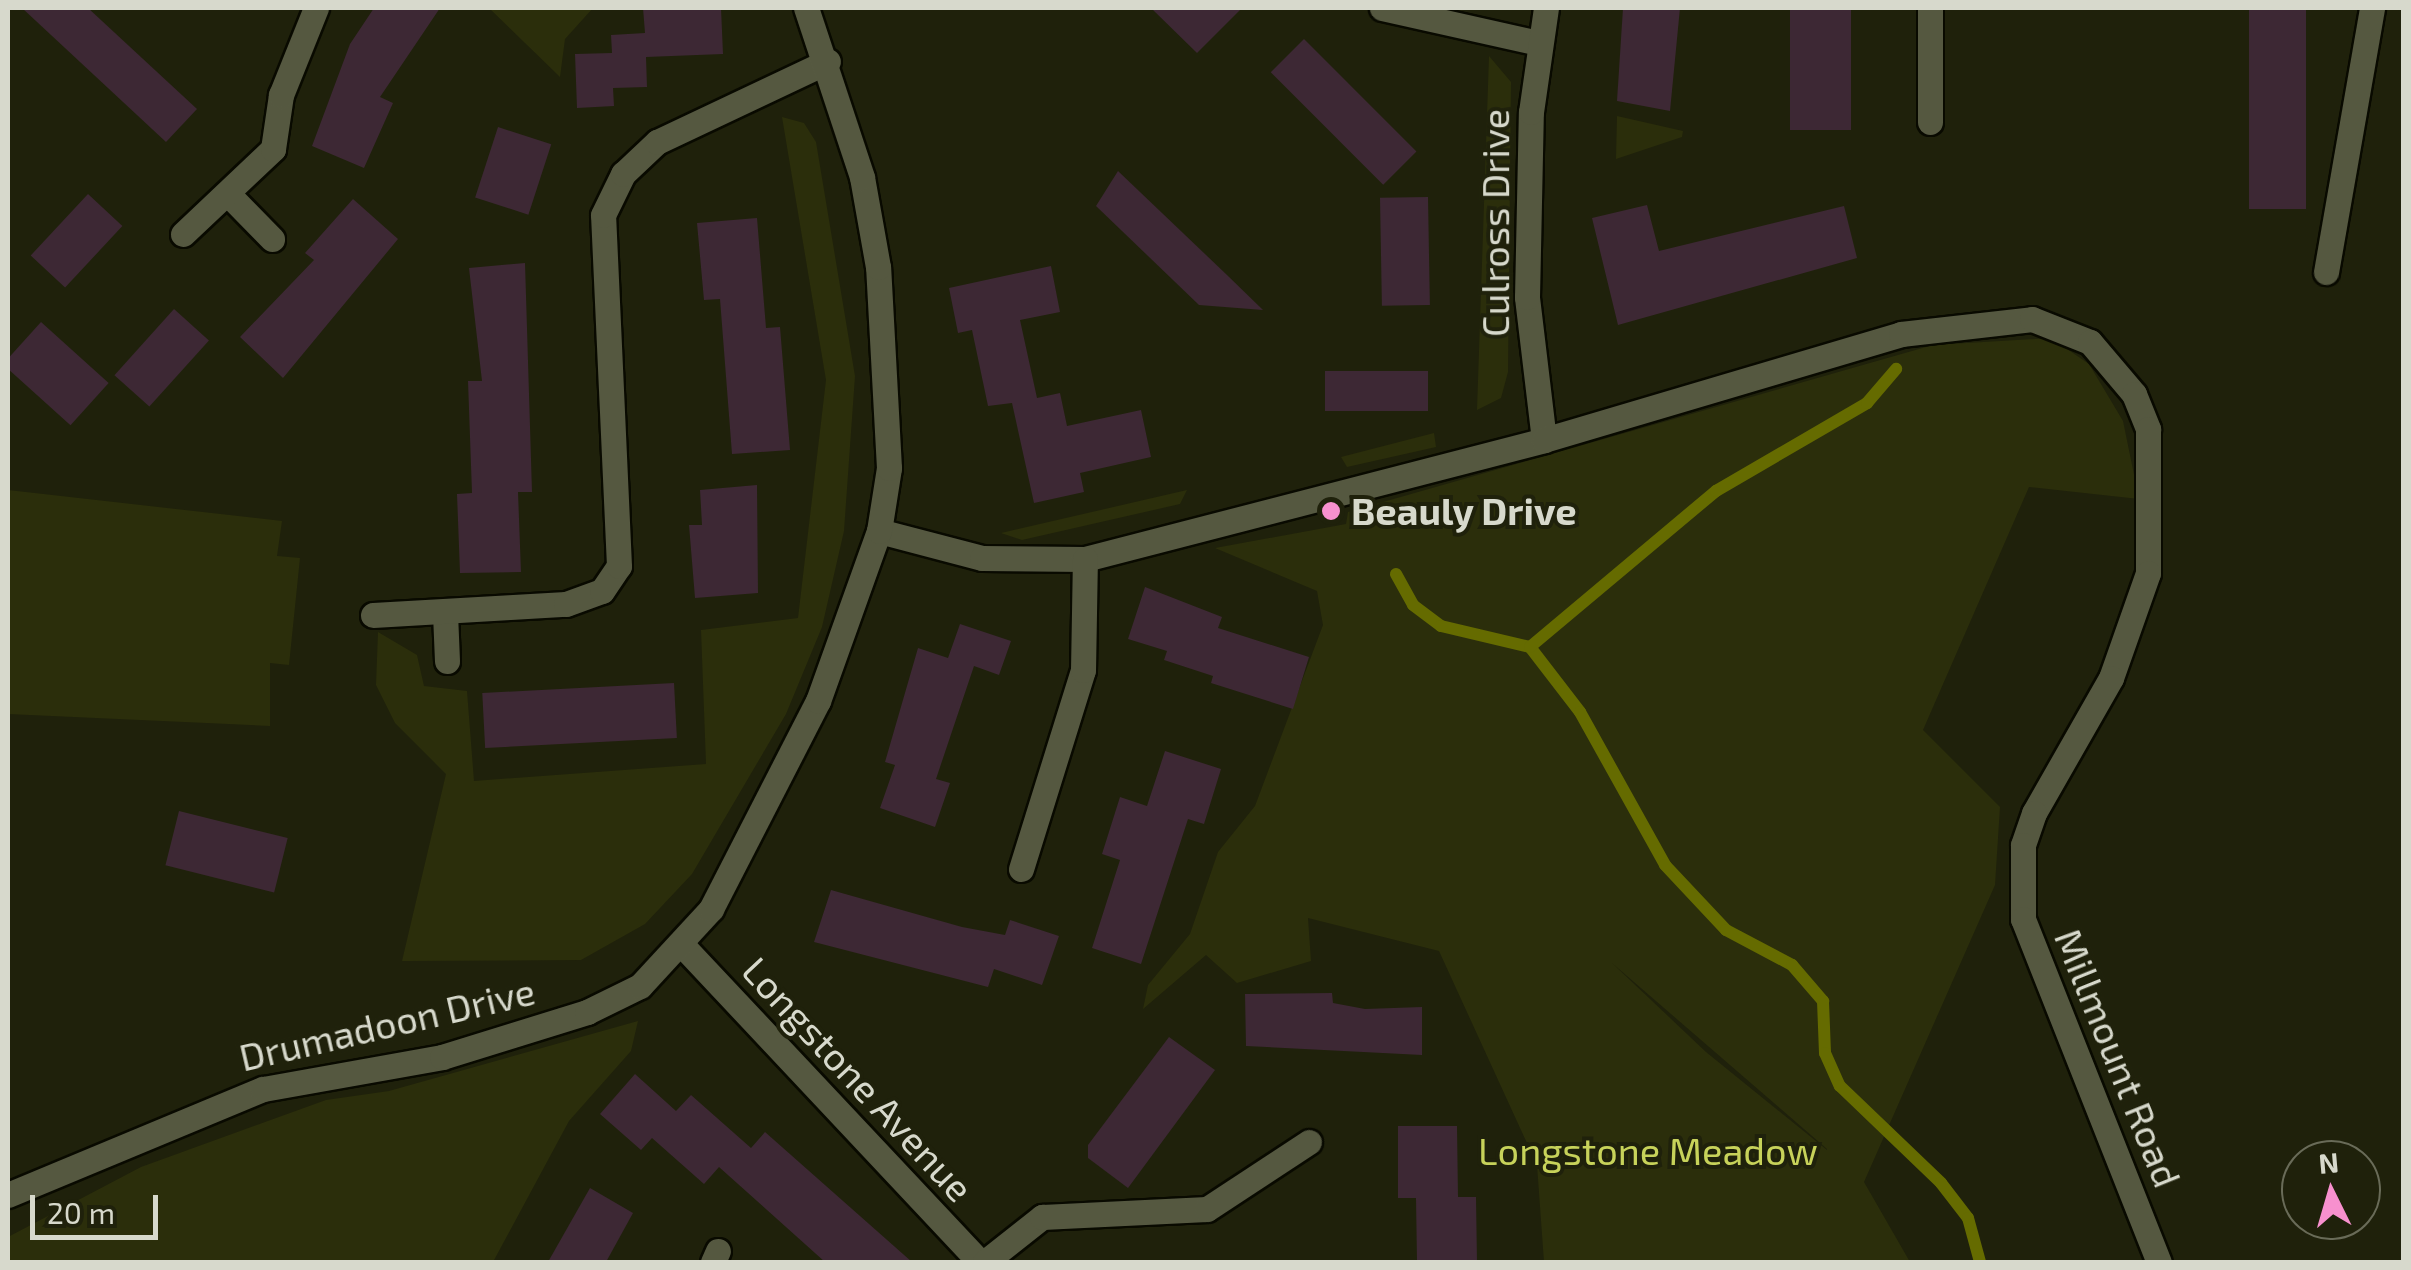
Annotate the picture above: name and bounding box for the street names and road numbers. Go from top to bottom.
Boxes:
street label: Culross Drive [1472,109,1518,337]
street label: Millmount Road [2045,922,2191,1194]
street label: Longstone Avenue [733,947,983,1211]
street label: Drumadoon Drive [235,968,539,1080]

